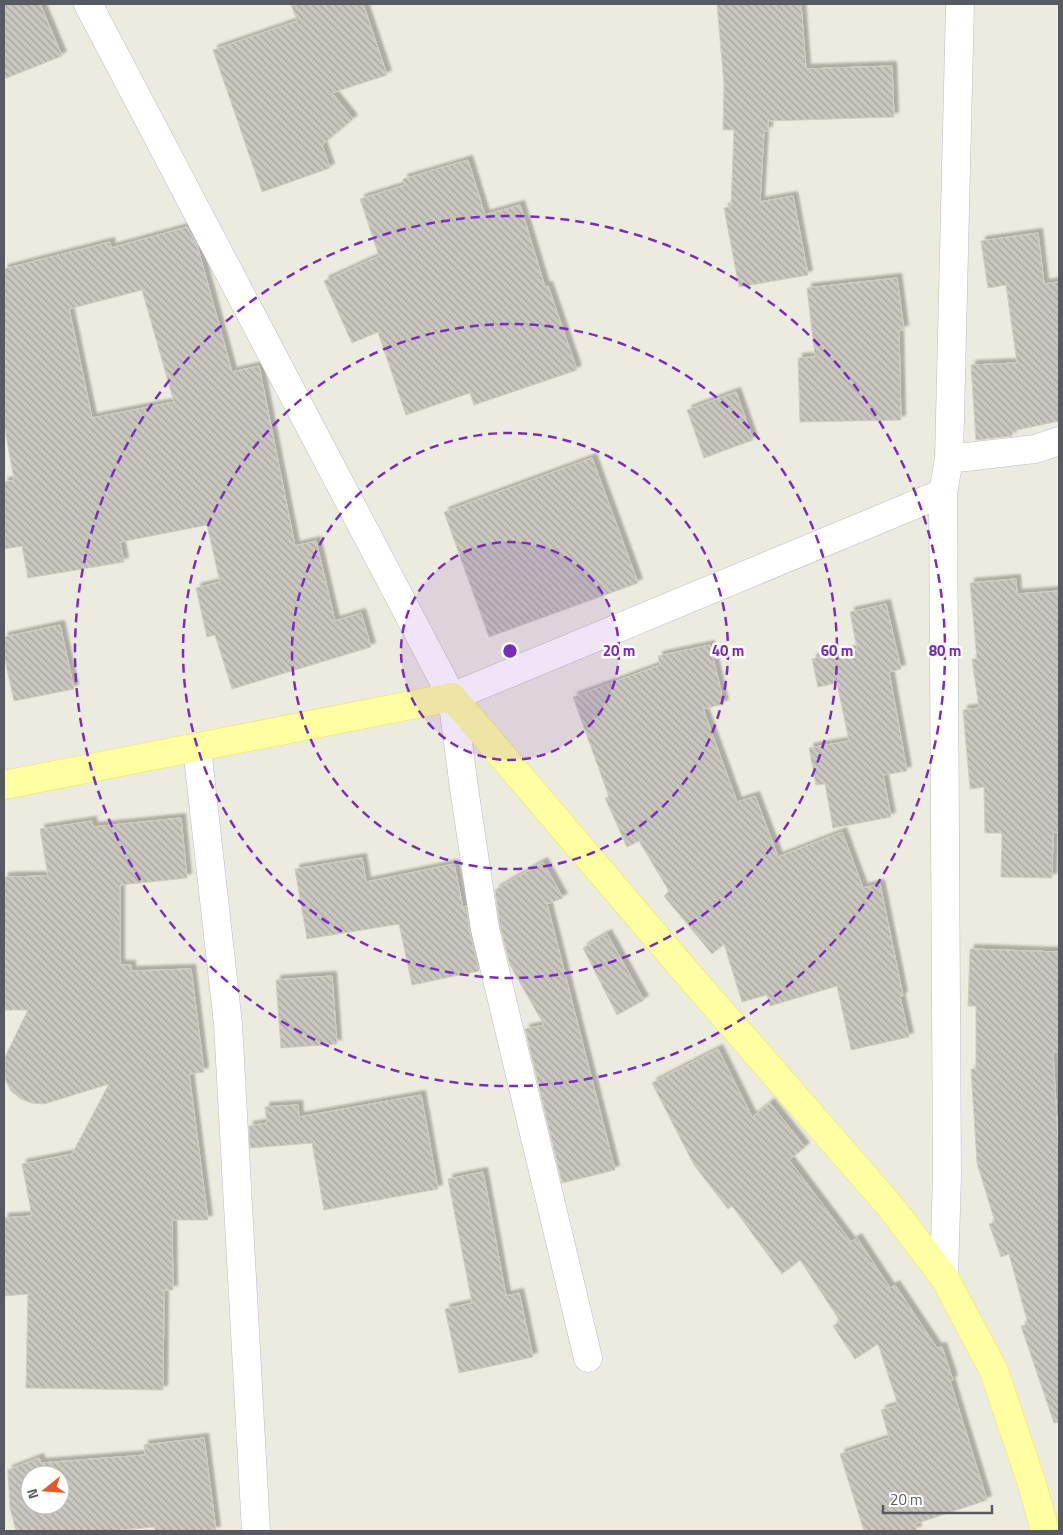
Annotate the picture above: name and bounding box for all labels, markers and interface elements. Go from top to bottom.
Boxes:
text: 20 m [603,639,635,662]
text: 40 m [712,639,744,662]
text: 60 m [821,639,853,662]
text: 80 m [929,639,961,662]
centre of rings [501,642,519,660]
north arrow [20,1465,70,1515]
scale bar [883,1482,992,1514]
text: N [21,1486,44,1502]
text: 20 m [890,1488,923,1511]

